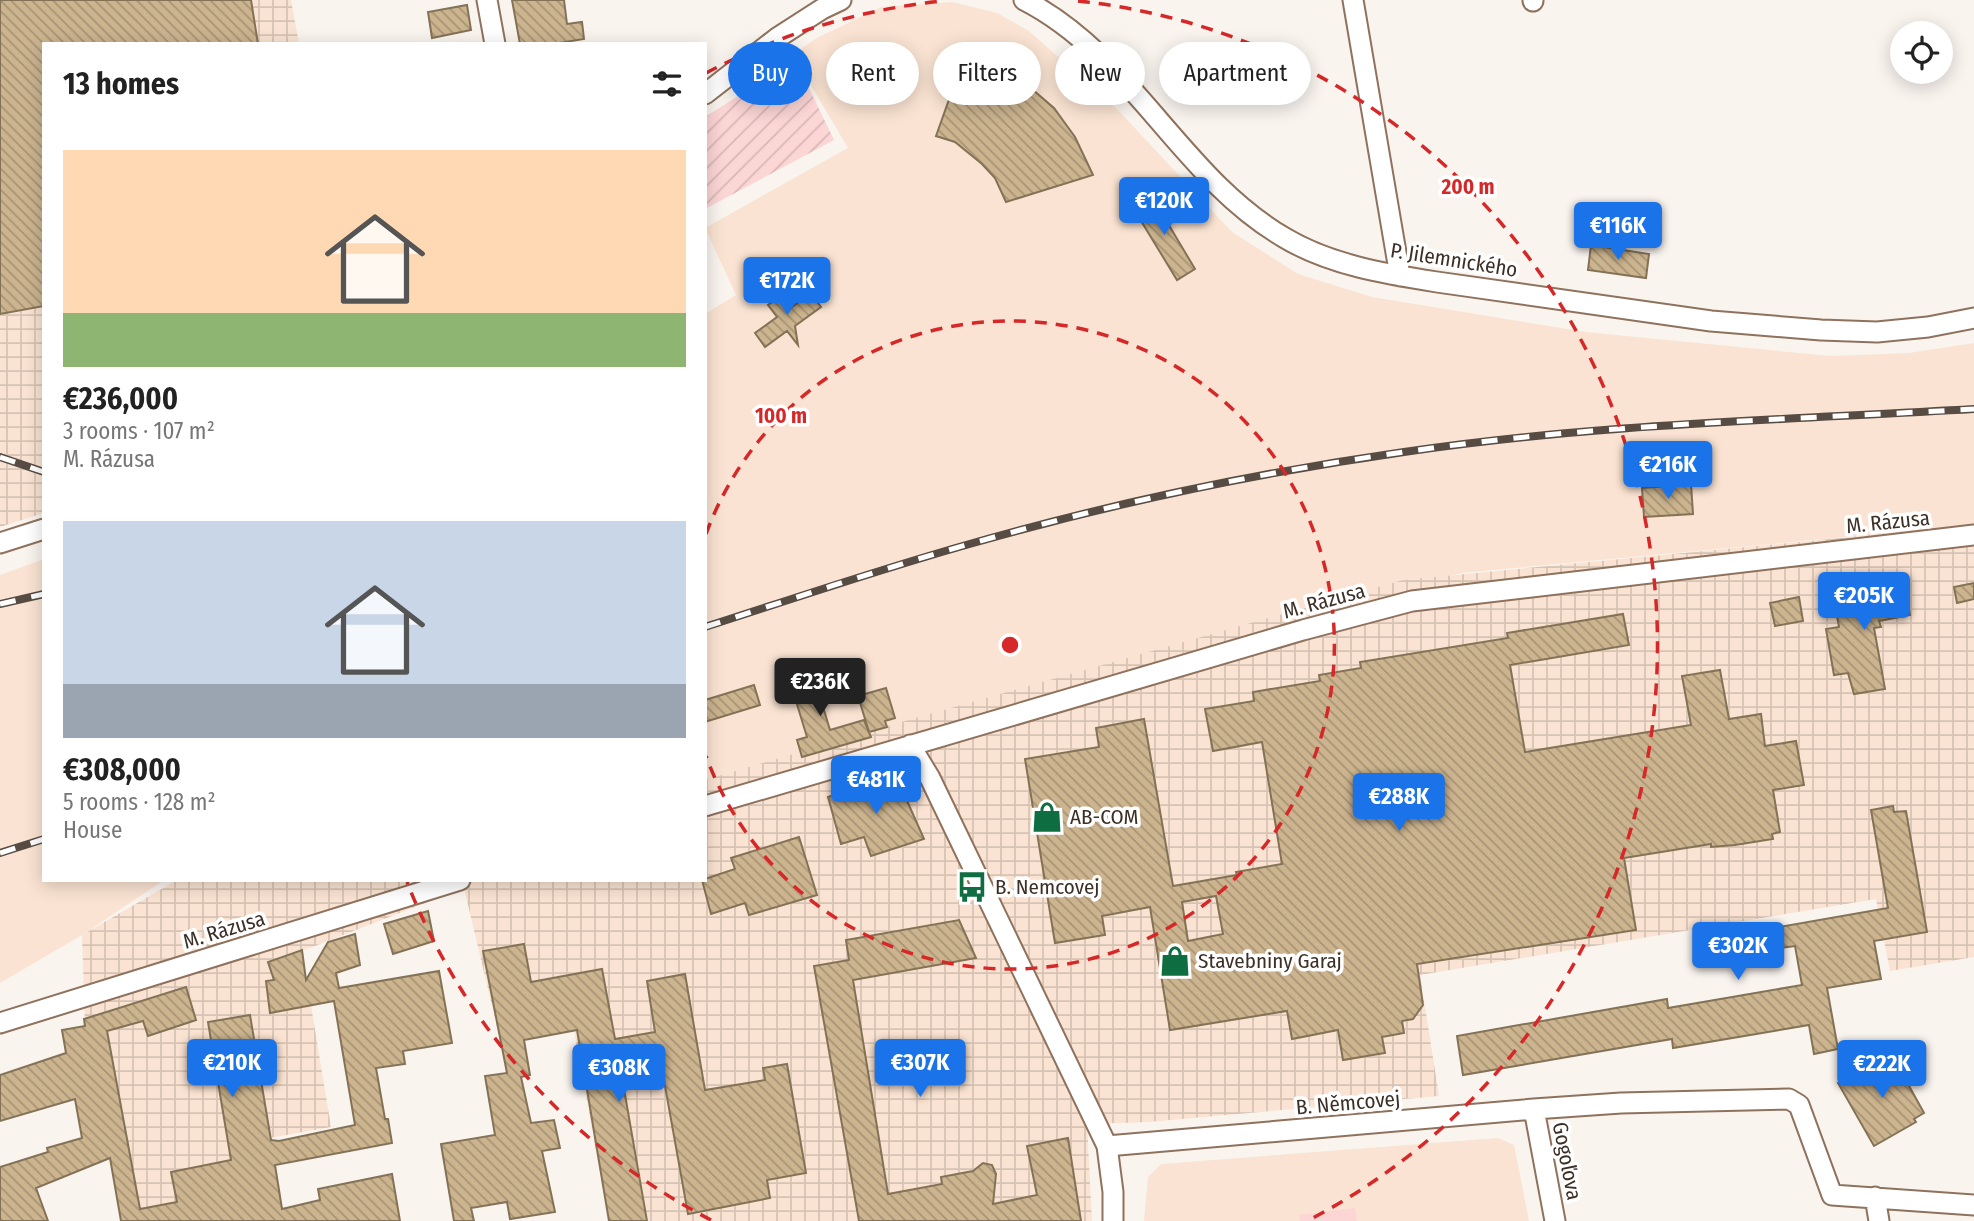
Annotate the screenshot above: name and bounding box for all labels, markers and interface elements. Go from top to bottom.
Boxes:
map controls [1890,21,1953,84]
button: locate [1890,21,1953,84]
chip: Buy [728,42,812,105]
chip: Rent [826,42,919,105]
chip: Filters [933,42,1041,105]
chip: New [1055,42,1145,105]
chip: Apartment [1159,42,1311,105]
icon: filters [648,65,686,103]
text: 13 homes [63,66,179,102]
text: 200 m [1440,174,1495,200]
pin: €120K [1115,177,1213,237]
text: €120K [1135,186,1193,214]
icon: home [312,196,438,322]
pin: €116K [1569,202,1667,262]
text: €116K [1590,211,1646,239]
street label: P. Jilemnického [1389,237,1519,283]
pin: €172K [738,258,836,317]
text: €172K [759,266,815,294]
text: €236,000 [63,381,178,417]
text: 100 m [755,403,807,429]
text: 3 rooms · 107 m² [63,417,215,445]
pin: €216K [1619,442,1717,501]
text: M. Rázusa [63,445,155,473]
text: €216K [1639,450,1697,478]
street label: M. Rázusa [1845,505,1931,539]
icon: home [312,567,438,693]
pin: €205K [1815,572,1913,632]
street label: M. Rázusa [1280,578,1368,624]
text: €205K [1834,581,1894,609]
centre of rings [998,633,1022,657]
pin: €236K [771,658,869,718]
text: €236K [790,667,850,695]
text: €308,000 [63,752,181,788]
pin: €481K [827,756,925,816]
text: €481K [847,765,905,793]
pin: €288K [1350,774,1448,833]
text: €288K [1369,782,1429,810]
text: 5 rooms · 128 m² [63,788,216,816]
shop icon: AB-COM [1030,800,1064,834]
place label: AB-COM [1070,804,1139,830]
text: House [63,816,122,844]
bus stop icon: B. Nemcovej [955,870,989,904]
place label: B. Nemcovej [995,874,1100,900]
street label: M. Rázusa [180,905,268,955]
pin: €302K [1689,922,1787,982]
text: €302K [1708,931,1768,959]
shop icon: Stavebniny Garaj [1158,944,1192,978]
place label: Stavebniny Garaj [1198,948,1342,974]
pin: €210K [183,1040,281,1099]
pin: €307K [871,1040,969,1099]
pin: €222K [1833,1040,1931,1100]
pin: €308K [570,1044,668,1104]
text: €210K [203,1048,261,1076]
text: €307K [891,1048,949,1076]
text: €222K [1853,1049,1911,1077]
text: €308K [588,1053,650,1081]
street label: B. Němcovej [1295,1085,1401,1121]
street label: Gogoľova [1547,1120,1587,1202]

